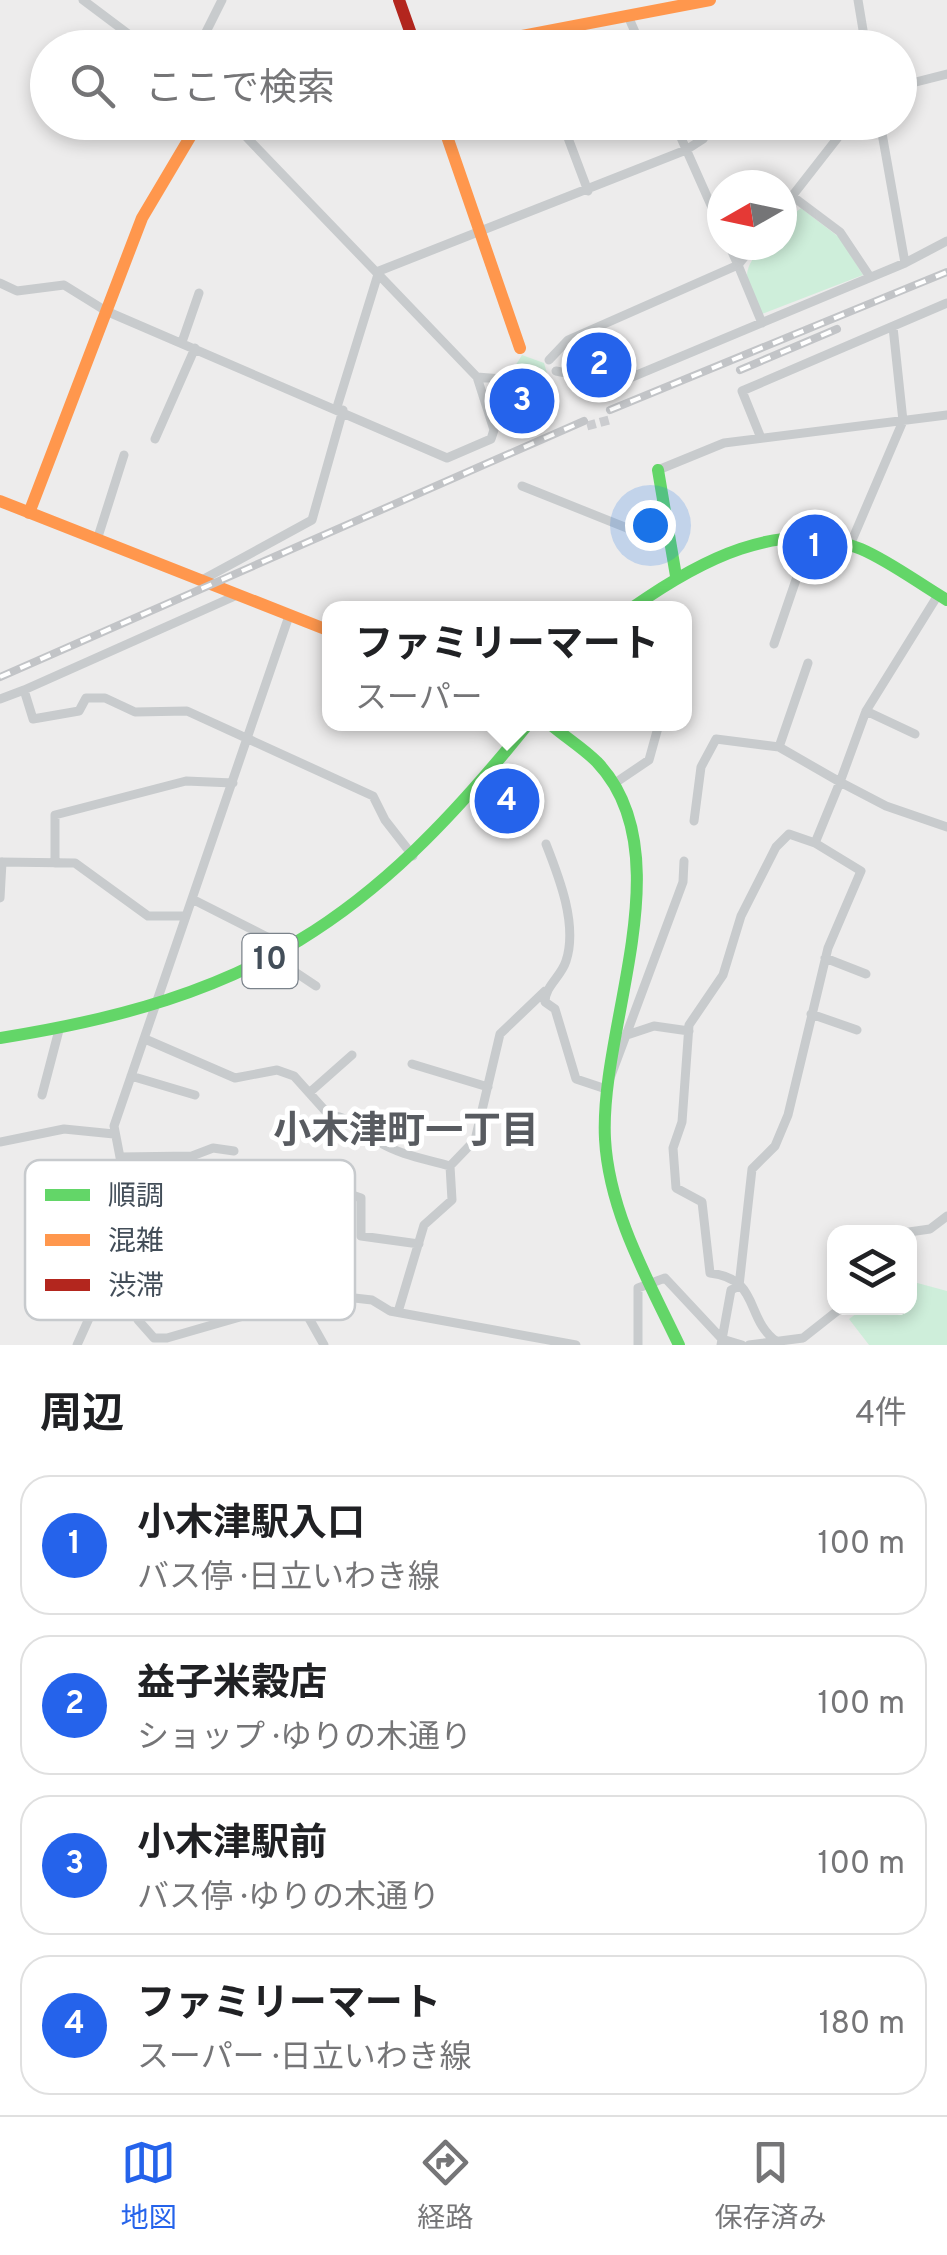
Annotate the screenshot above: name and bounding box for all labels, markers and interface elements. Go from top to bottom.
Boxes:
search box [30,30,917,140]
icon: search [65,58,120,113]
text: ここで検索 [145,66,335,115]
north arrow [707,170,797,260]
pin: 2 [566,328,632,402]
pin: 3 [490,364,554,438]
your location [625,500,676,551]
pin: 1 [782,510,848,584]
popup [322,601,692,731]
text: ファミリーマート [355,622,659,671]
text: スーパー [355,680,483,720]
pin: 4 [474,764,540,838]
road number: 10 [242,934,298,988]
district label: 小木津町一丁目 [273,1109,539,1158]
legend [25,1160,355,1320]
text: 順調 [108,1180,164,1216]
text: 混雑 [108,1225,164,1261]
map controls [827,1225,917,1315]
button: layers [827,1225,917,1315]
text: 渋滞 [108,1270,164,1306]
text: 周辺 [40,1390,124,1443]
text: 4件 [855,1395,907,1435]
text: 小木津駅入口 [137,1501,365,1550]
text: 1 [68,1525,81,1565]
text: 100 m [818,1525,905,1565]
text: バス停 · 日立いわき線 [137,1559,440,1599]
text: 益子米穀店 [137,1661,327,1710]
text: 2 [65,1685,84,1725]
text: 100 m [818,1685,905,1725]
text: ショップ · ゆりの木通り [137,1719,472,1759]
text: 小木津駅前 [137,1821,327,1870]
text: 3 [65,1845,84,1885]
text: 100 m [818,1845,905,1885]
text: バス停 · ゆりの木通り [137,1879,440,1919]
text: ファミリーマート [137,1981,441,2030]
text: 4 [64,2005,85,2045]
text: 180 m [819,2005,905,2045]
text: スーパー · 日立いわき線 [137,2039,472,2079]
tab: 地図 [120,2135,177,2238]
tab: 経路 [417,2135,474,2238]
tab: 保存済み [714,2135,827,2238]

